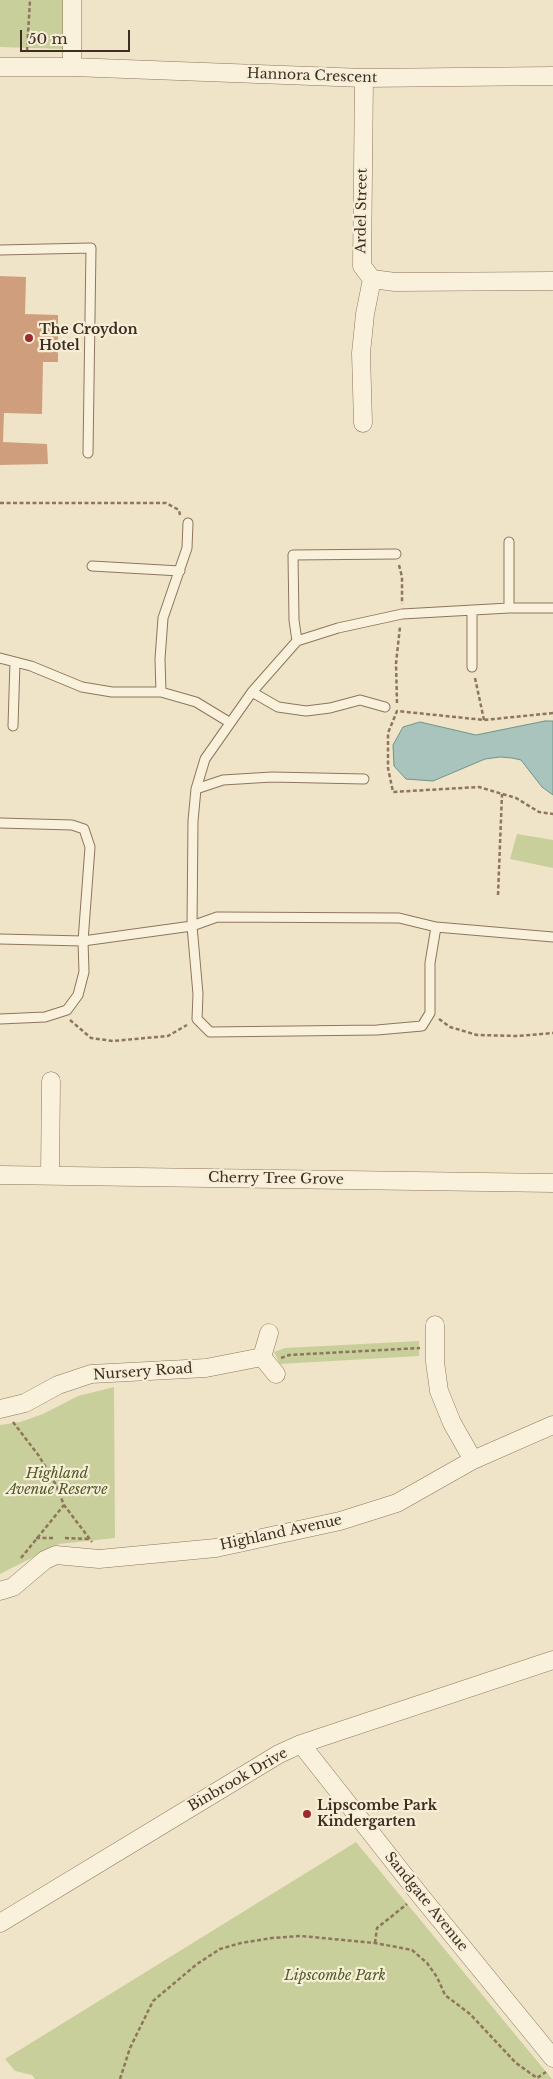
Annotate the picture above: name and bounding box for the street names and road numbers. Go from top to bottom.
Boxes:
street label: Hannora Crescent [247,65,377,87]
street label: Ardel Street [353,168,371,254]
street label: Cherry Tree Grove [208,1169,344,1189]
street label: Nursery Road [93,1360,193,1384]
street label: Highland Avenue [218,1512,344,1554]
street label: Binbrook Drive [185,1745,291,1815]
street label: Sandgate Avenue [381,1849,471,1955]

